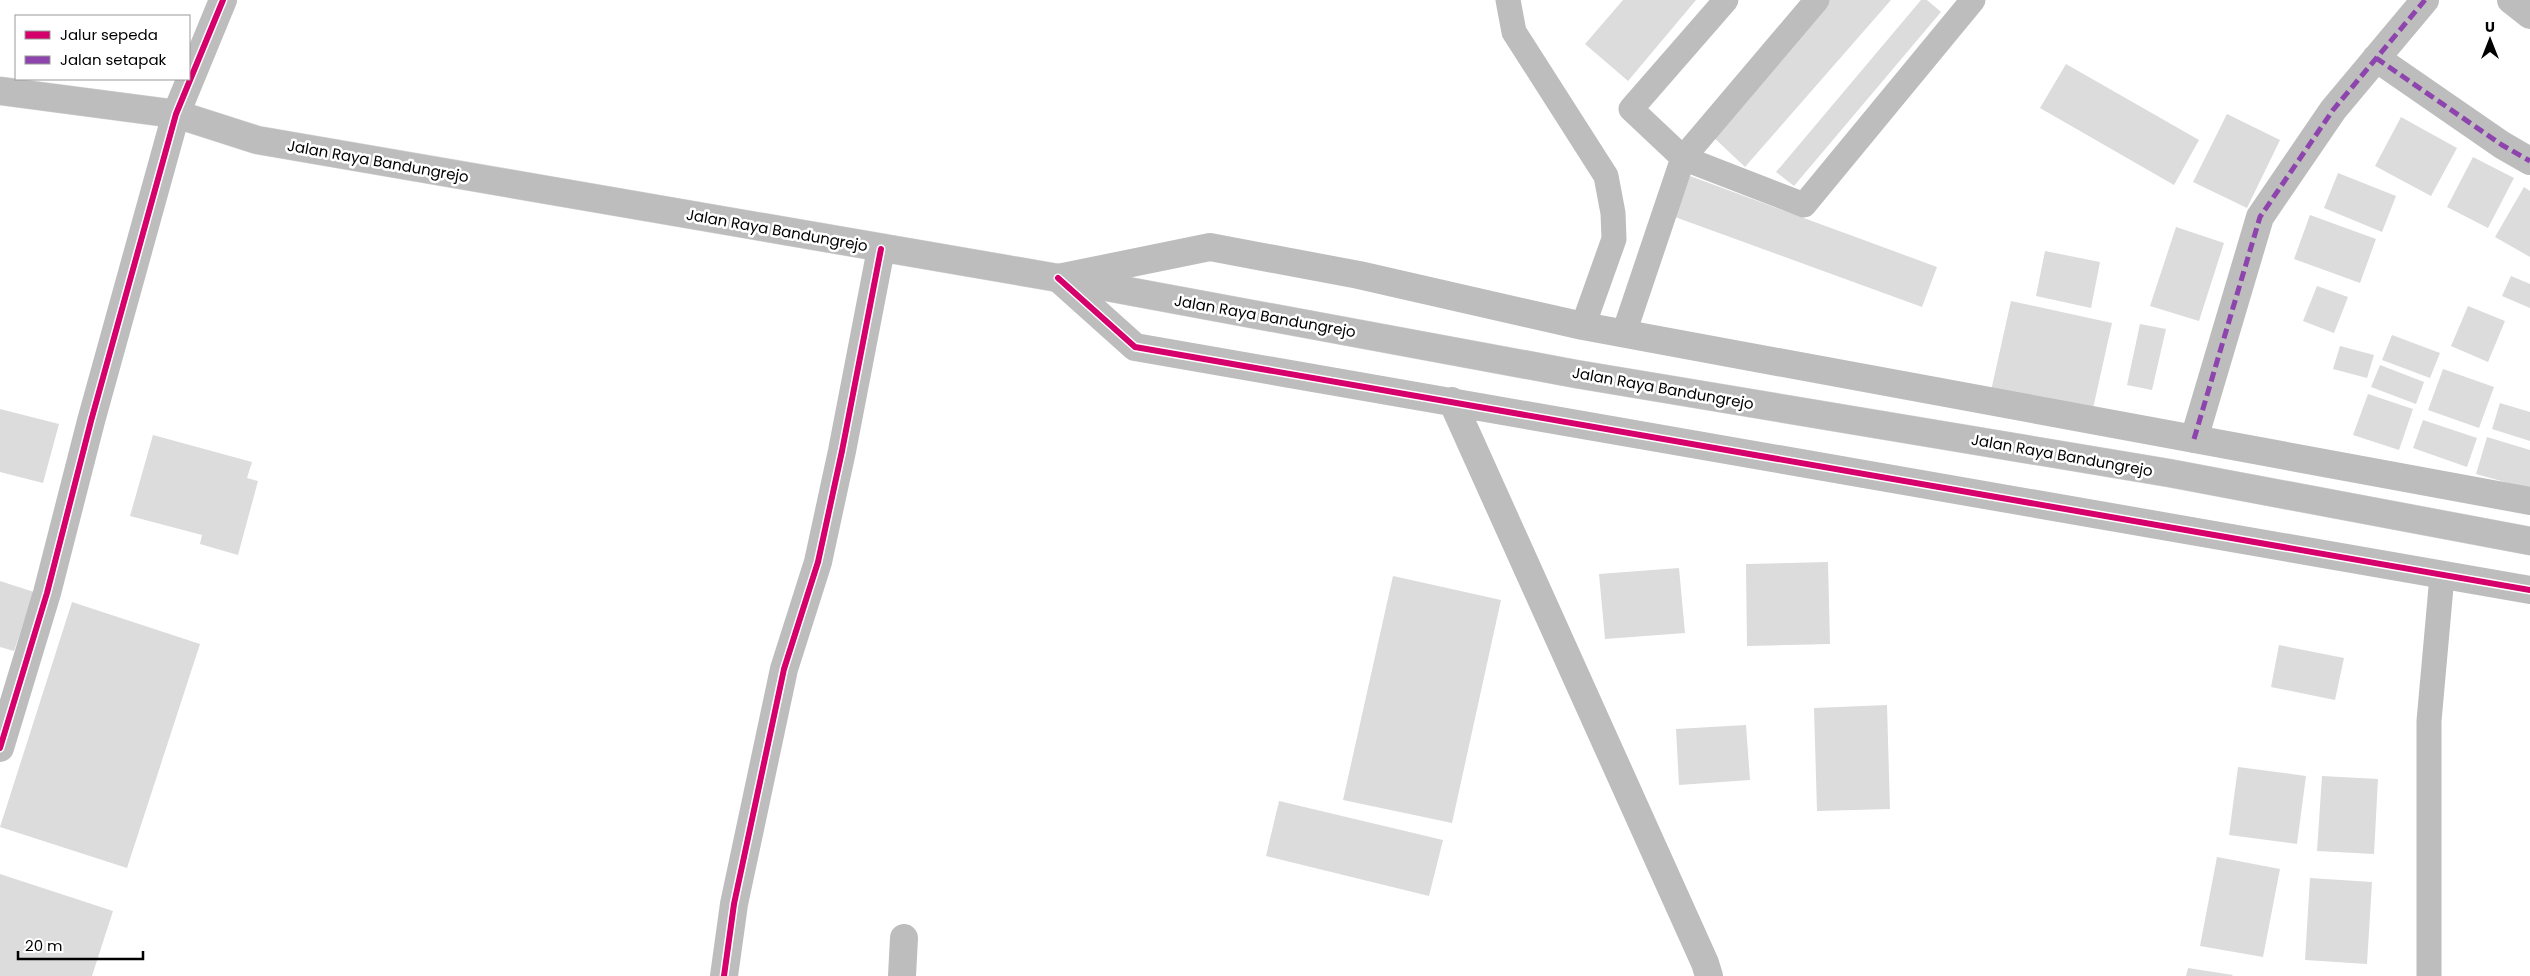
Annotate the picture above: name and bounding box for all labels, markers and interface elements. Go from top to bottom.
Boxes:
legend [15,15,190,80]
north arrow [2465,15,2515,65]
text: U [2485,17,2495,37]
text: Jalur sepeda [60,24,158,45]
text: Jalan setapak [60,49,167,70]
street label: Jalan Raya Bandungrejo [286,135,470,187]
street label: Jalan Raya Bandungrejo [685,204,869,256]
street label: Jalan Raya Bandungrejo [1173,290,1357,342]
street label: Jalan Raya Bandungrejo [1571,362,1755,414]
street label: Jalan Raya Bandungrejo [1970,429,2154,481]
scale bar [18,928,142,960]
text: 20 m [25,935,63,956]

